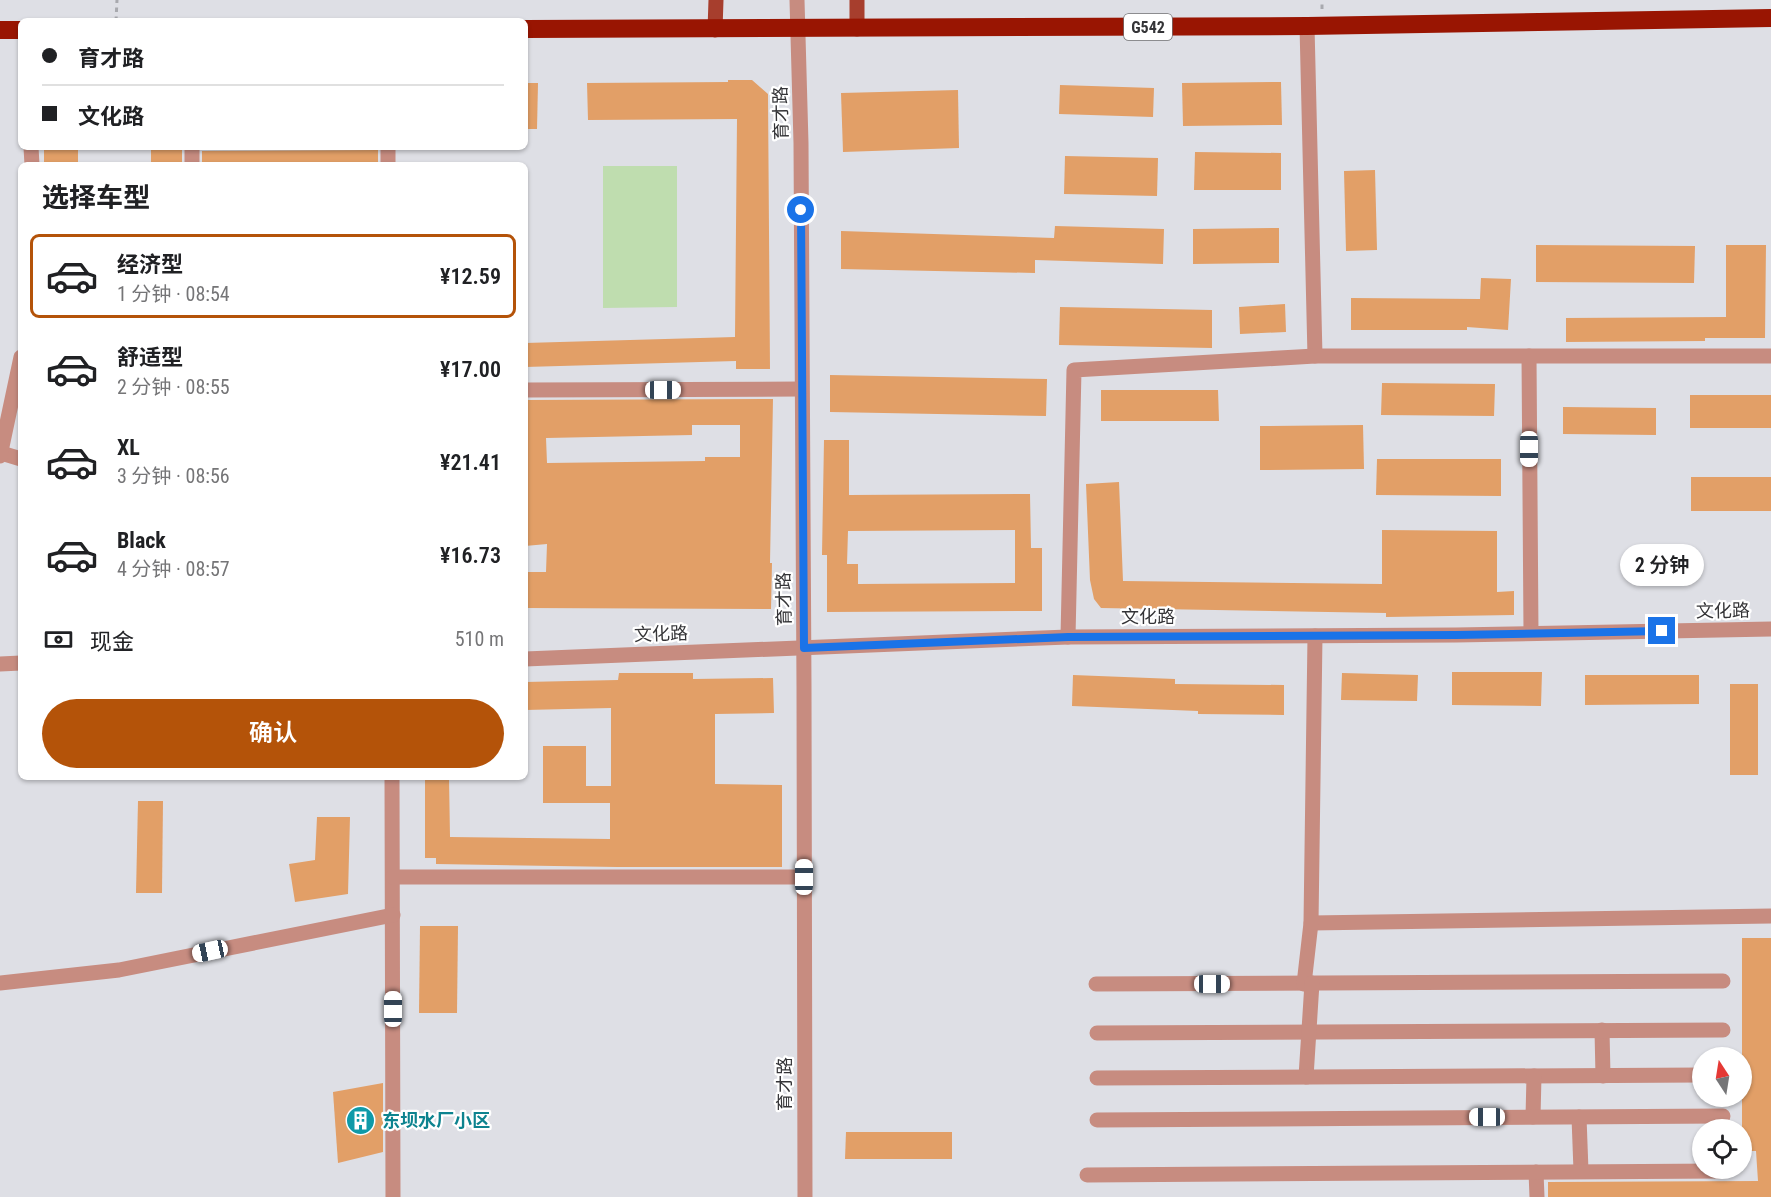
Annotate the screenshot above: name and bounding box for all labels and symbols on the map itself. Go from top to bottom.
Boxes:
road number: G542 [1124,14,1172,40]
street label: 育才路 [770,86,791,140]
route start [787,196,814,223]
car [645,381,681,399]
car [1520,431,1538,467]
callout: 2 分钟 [1620,544,1704,586]
street label: 育才路 [773,572,794,626]
street label: 文化路 [1696,600,1750,621]
street label: 文化路 [1121,606,1175,627]
route end [1648,617,1675,644]
street label: 文化路 [634,622,688,645]
car [795,859,813,895]
car [191,938,229,964]
car [1194,975,1230,993]
car [384,991,402,1027]
north arrow [1692,1047,1752,1107]
street label: 育才路 [774,1057,795,1111]
building icon: 东坝水厂小区 [345,1105,377,1137]
car [1469,1108,1505,1126]
place label: 东坝水厂小区 [382,1110,490,1131]

